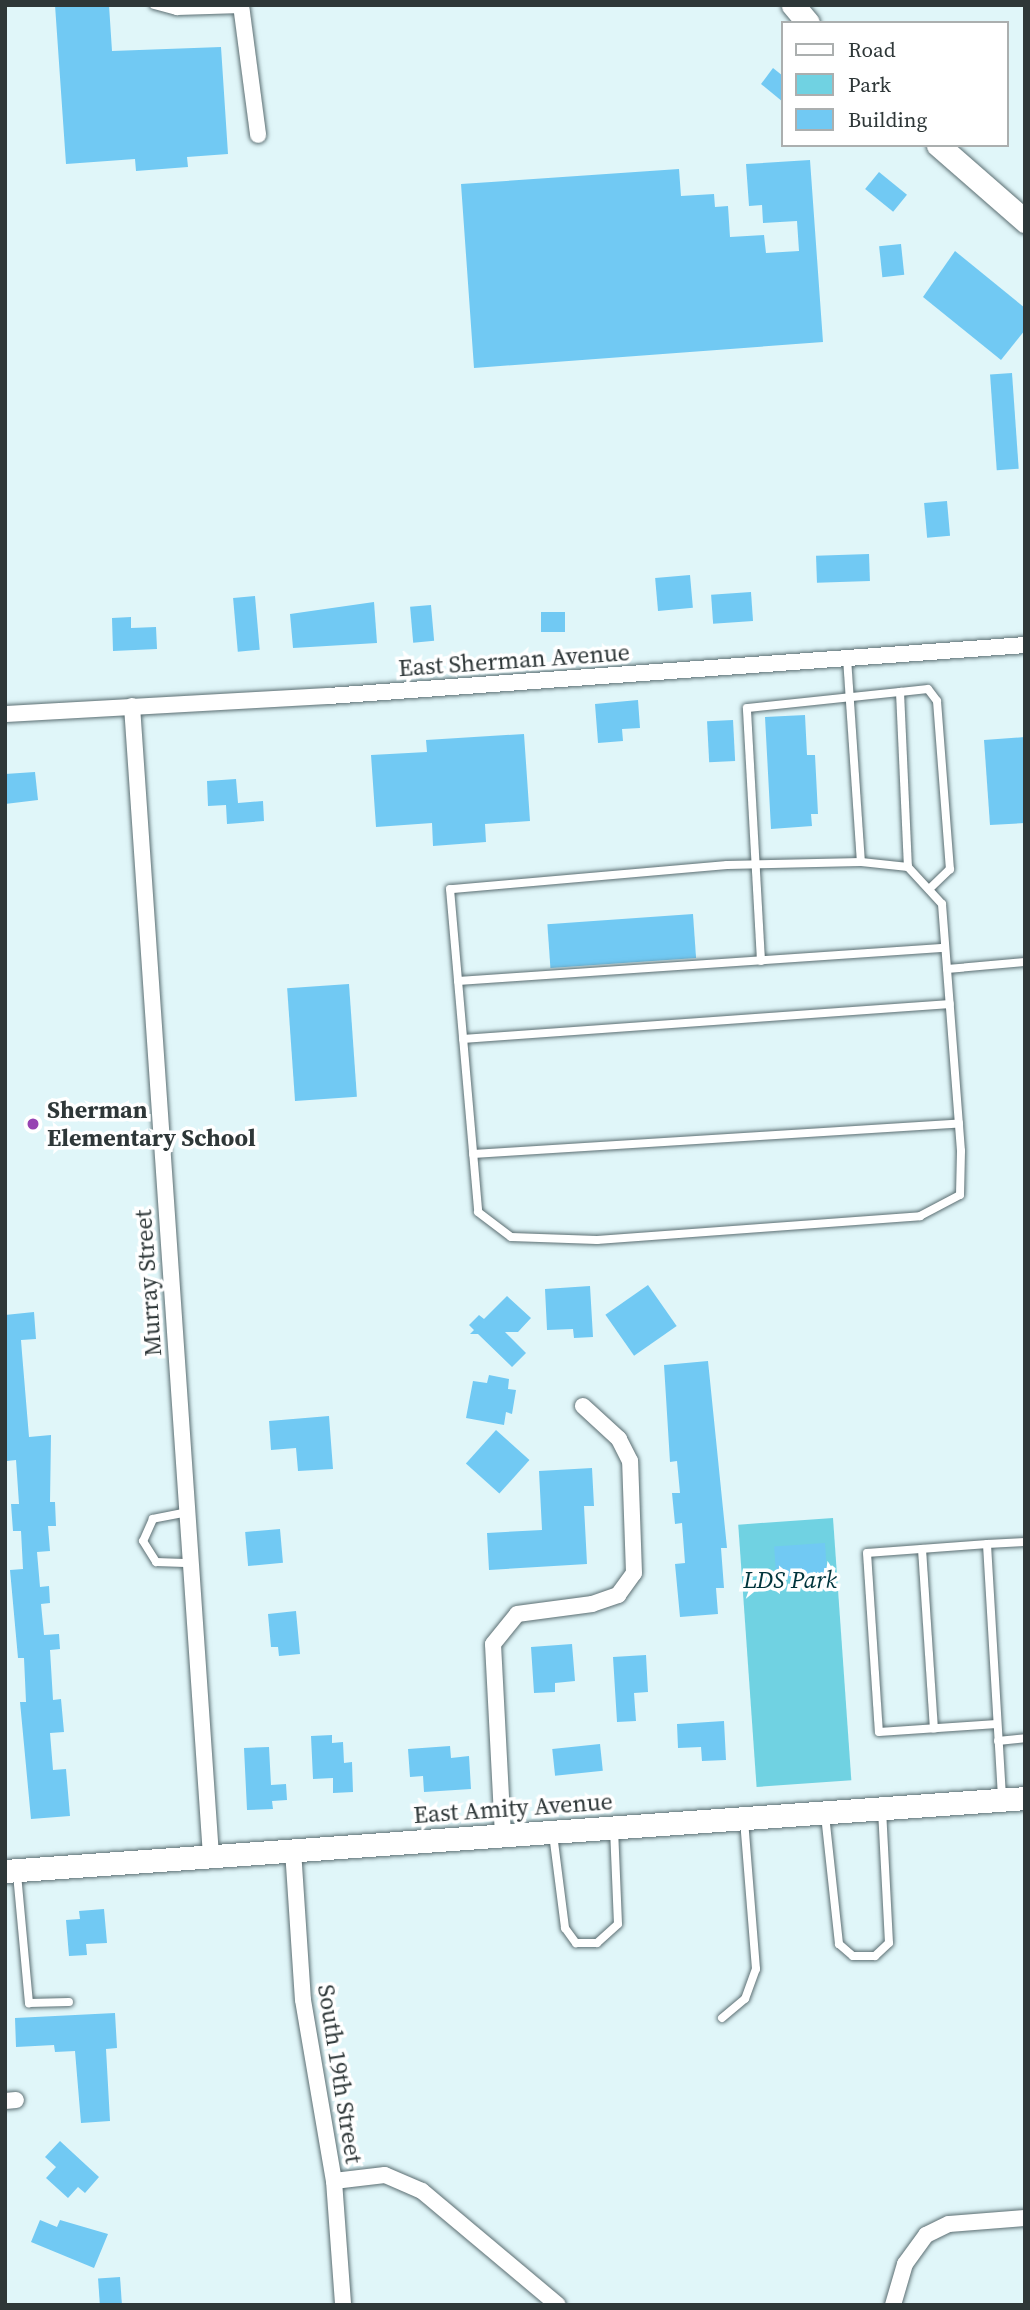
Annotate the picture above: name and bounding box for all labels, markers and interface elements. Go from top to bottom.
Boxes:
legend [782,21,1009,147]
text: Road [848,35,896,64]
text: Park [848,70,891,99]
text: Building [848,105,927,134]
street label: East Sherman Avenue [397,638,631,682]
place label: Sherman Elementary School [47,1096,256,1152]
marker: Sherman Elementary School [25,1116,41,1132]
street label: Murray Street [129,1209,167,1357]
park label: LDS Park [743,1566,837,1594]
street label: East Amity Avenue [412,1787,614,1829]
street label: South 19th Street [312,1982,368,2166]

